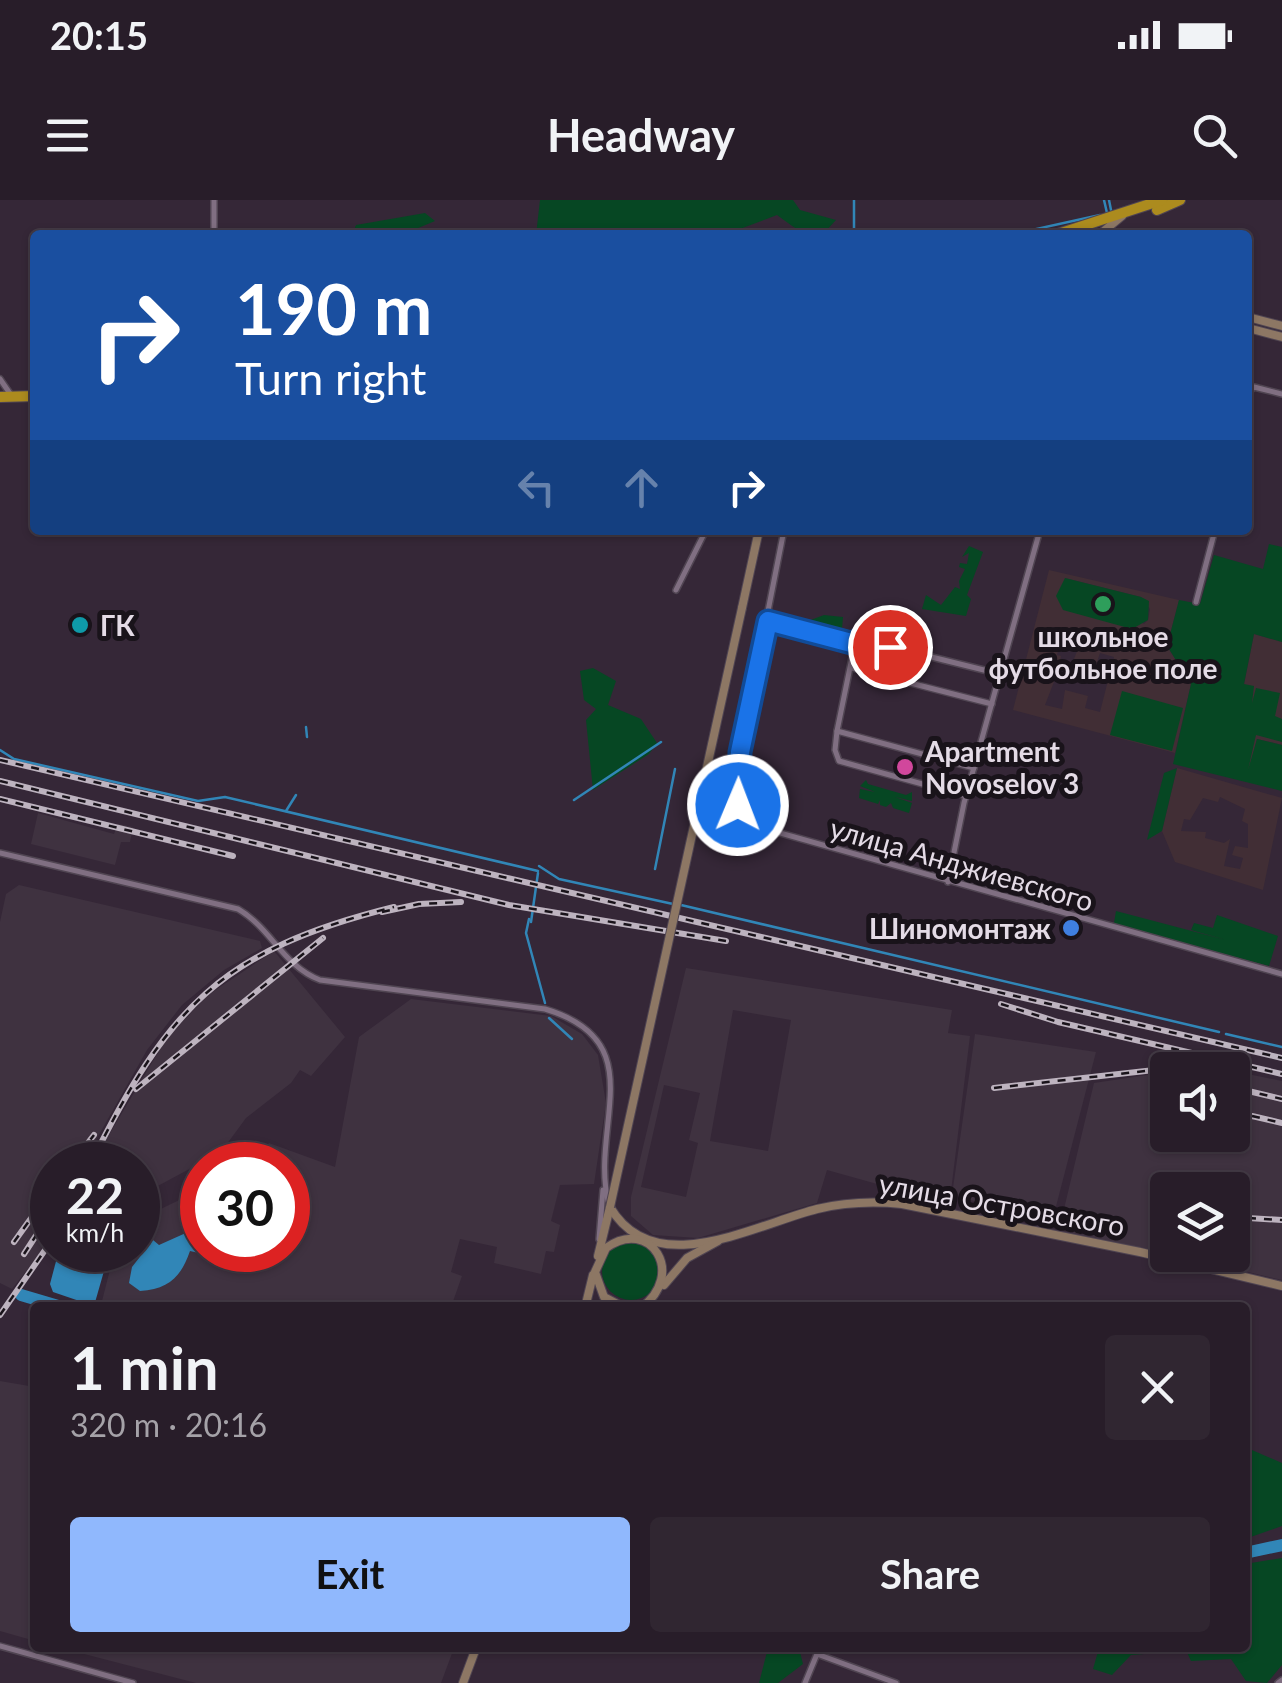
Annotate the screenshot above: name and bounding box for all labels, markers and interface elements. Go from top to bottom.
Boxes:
text: 20:15 [50,12,148,58]
icon: menu [40,108,95,163]
text: Headway [547,108,735,162]
icon: search [1187,108,1242,163]
text: 190 m [235,266,432,350]
icon: right [70,270,200,400]
text: Turn right [235,351,426,405]
icon: left [509,460,564,515]
icon: ahead [614,460,669,515]
icon: right [719,460,774,515]
marker: школьное футбольное поле [1092,593,1114,615]
pin [848,605,933,690]
place label: ГК [100,608,135,642]
marker: ГК [69,614,91,636]
place label: школьное футбольное поле [989,619,1217,685]
icon: arrive [863,620,918,675]
place label: Apartment Novoselov 3 [924,734,1079,800]
position arrow [686,753,790,857]
marker: Apartment Novoselov 3 [894,756,916,778]
street label: улица Анджиевского [826,810,1098,918]
place label: Шиномонтаж [869,911,1051,945]
marker: Шиномонтаж [1060,917,1082,939]
map controls [1150,1052,1250,1272]
button: sound [1150,1052,1250,1152]
speed limit sign: 30 [180,1142,310,1272]
text: 22 [66,1165,124,1225]
street label: улица Островского [877,1166,1127,1242]
button: layers [1150,1172,1250,1272]
text: km/h [66,1217,124,1247]
text: 1 min [70,1331,219,1403]
button: close [1105,1335,1210,1440]
text: 320 m · 20:16 [70,1405,267,1444]
button: Exit [70,1517,630,1632]
button: Share [650,1517,1210,1632]

